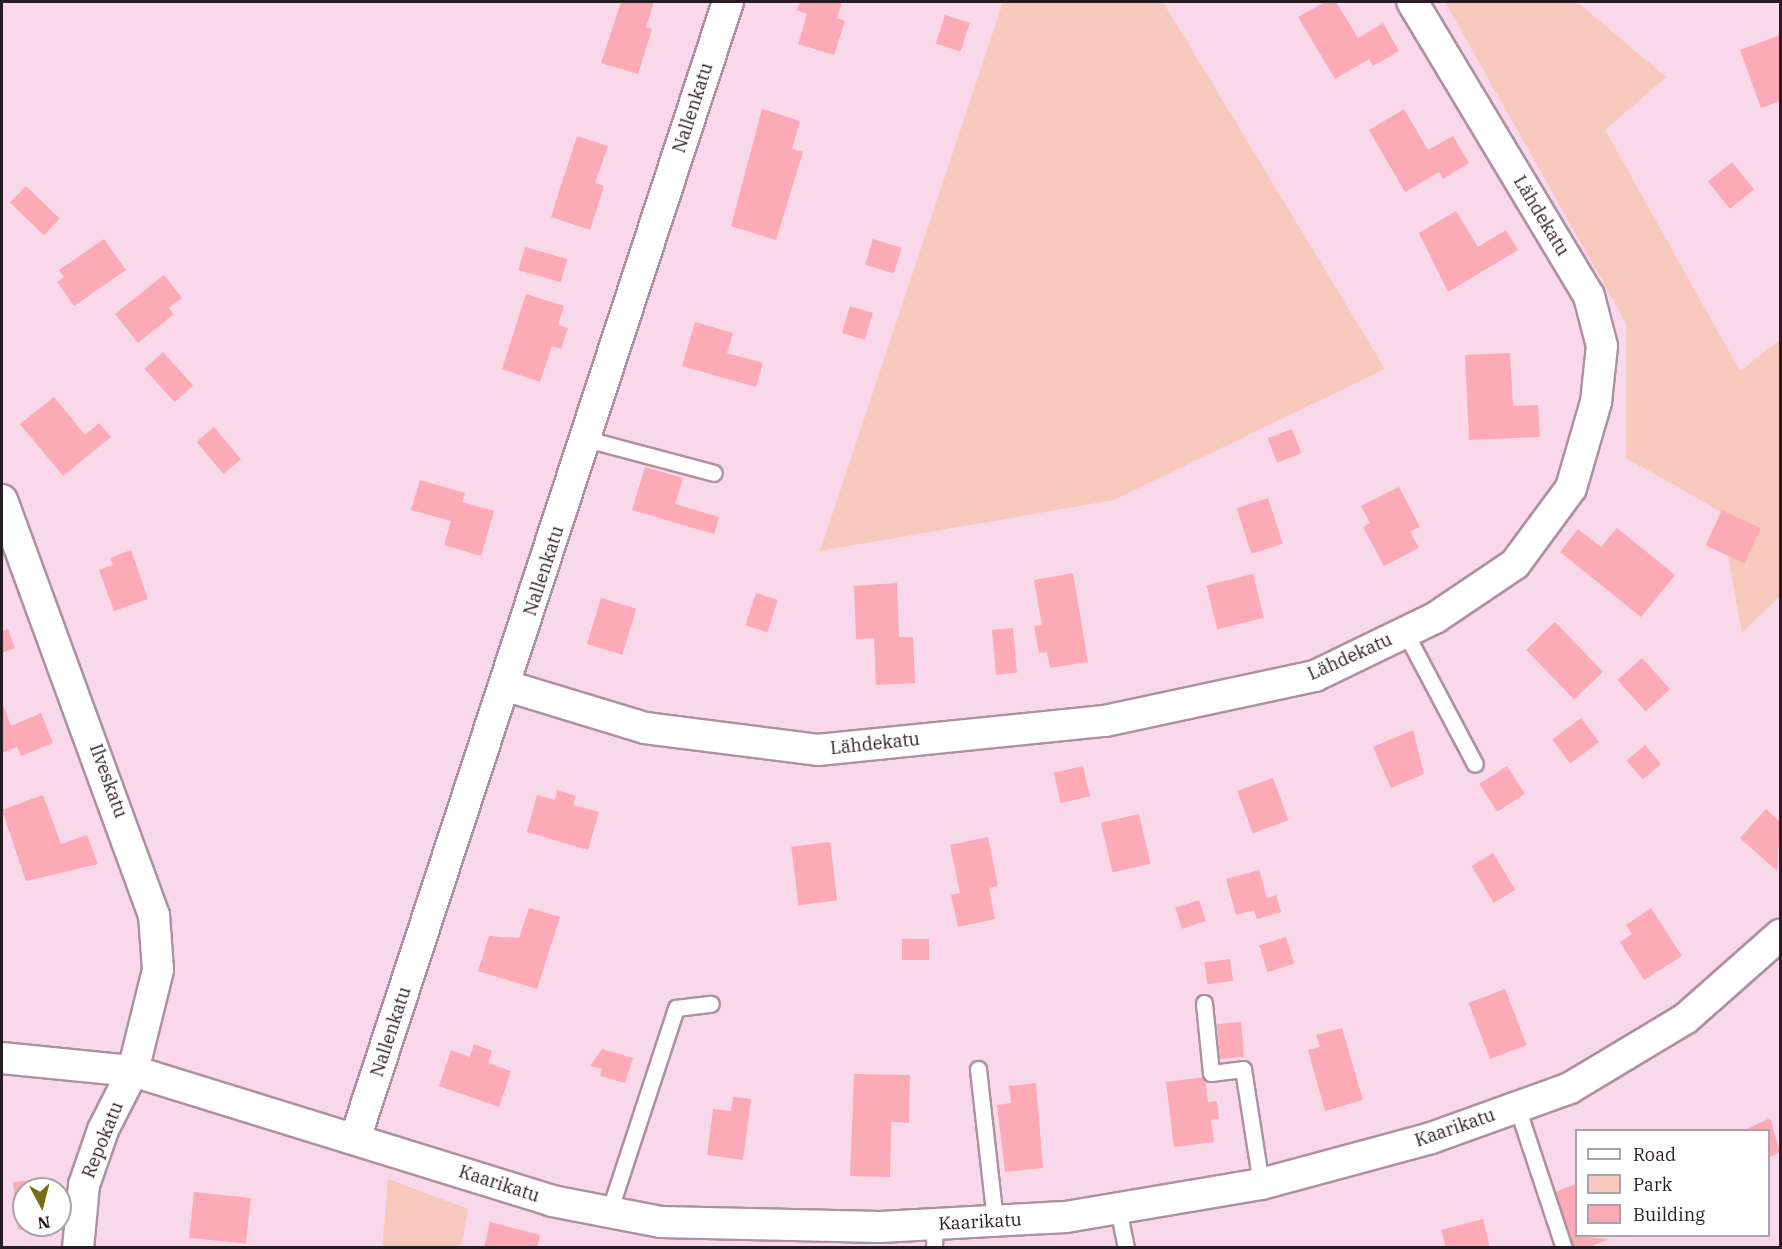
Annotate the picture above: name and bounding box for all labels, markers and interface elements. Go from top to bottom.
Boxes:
street label: Nallenkatu [668,60,718,156]
street label: Lähdekatu [1509,172,1573,260]
street label: Nallenkatu [519,523,569,619]
street label: Lähdekatu [1304,629,1396,685]
street label: Lähdekatu [829,729,921,759]
street label: Ilveskatu [85,741,131,821]
street label: Nallenkatu [366,984,416,1080]
street label: Repokatu [78,1099,128,1181]
street label: Kaarikatu [1412,1104,1498,1152]
legend [1575,1129,1770,1237]
text: Road [1633,1143,1676,1166]
street label: Kaarikatu [456,1161,542,1207]
text: Park [1633,1173,1672,1196]
north arrow [12,1177,72,1237]
text: Building [1633,1203,1705,1226]
street label: Kaarikatu [938,1209,1022,1235]
text: N [36,1212,51,1234]

